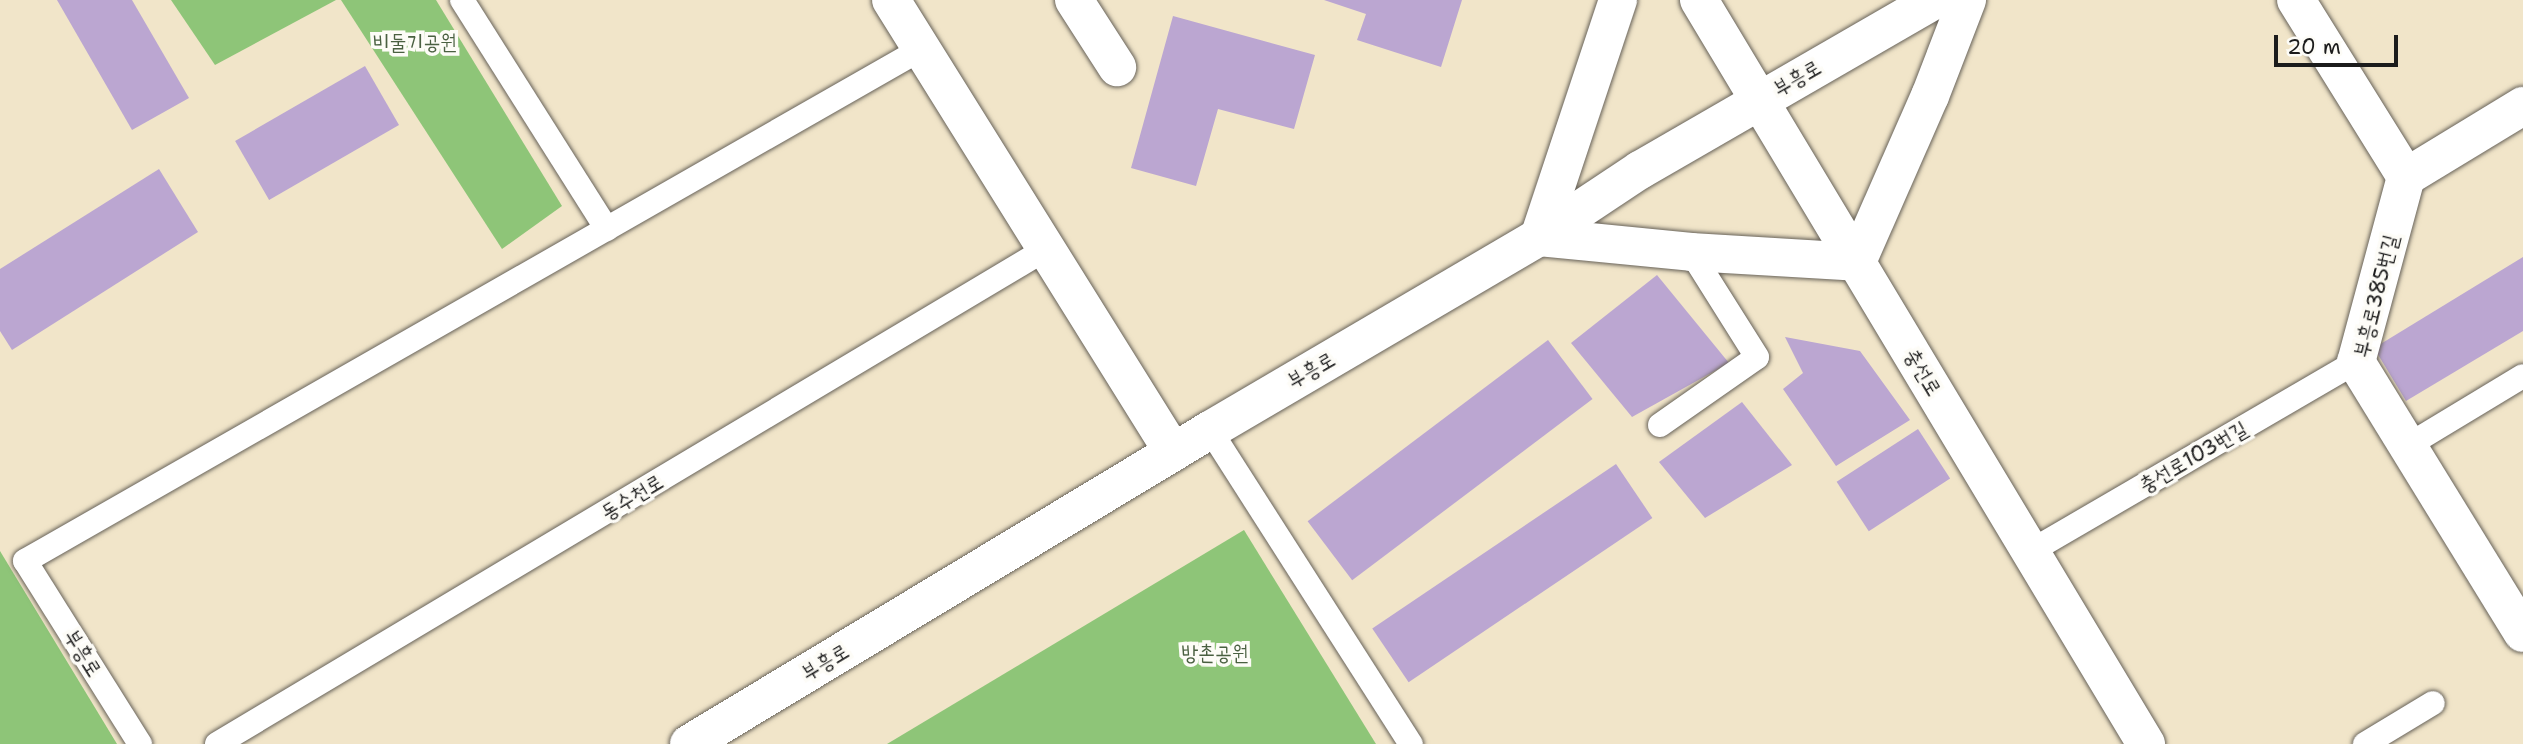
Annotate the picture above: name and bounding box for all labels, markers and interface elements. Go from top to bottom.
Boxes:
scale bar [2278,21,2402,65]
park label: 비둘기공원 [373,29,457,55]
text: 20 m [2287,33,2341,61]
street label: 부흥로 [1769,54,1825,102]
street label: 부흥로385번길 [2349,232,2403,360]
street label: 충선로 [1899,344,1947,400]
street label: 부흥로 [1283,346,1339,394]
street label: 충선로103번길 [2134,416,2252,498]
street label: 동수천로 [597,469,667,525]
street label: 부흥로 [59,625,107,681]
street label: 부흥로 [797,638,853,686]
park label: 방촌공원 [1181,640,1249,666]

